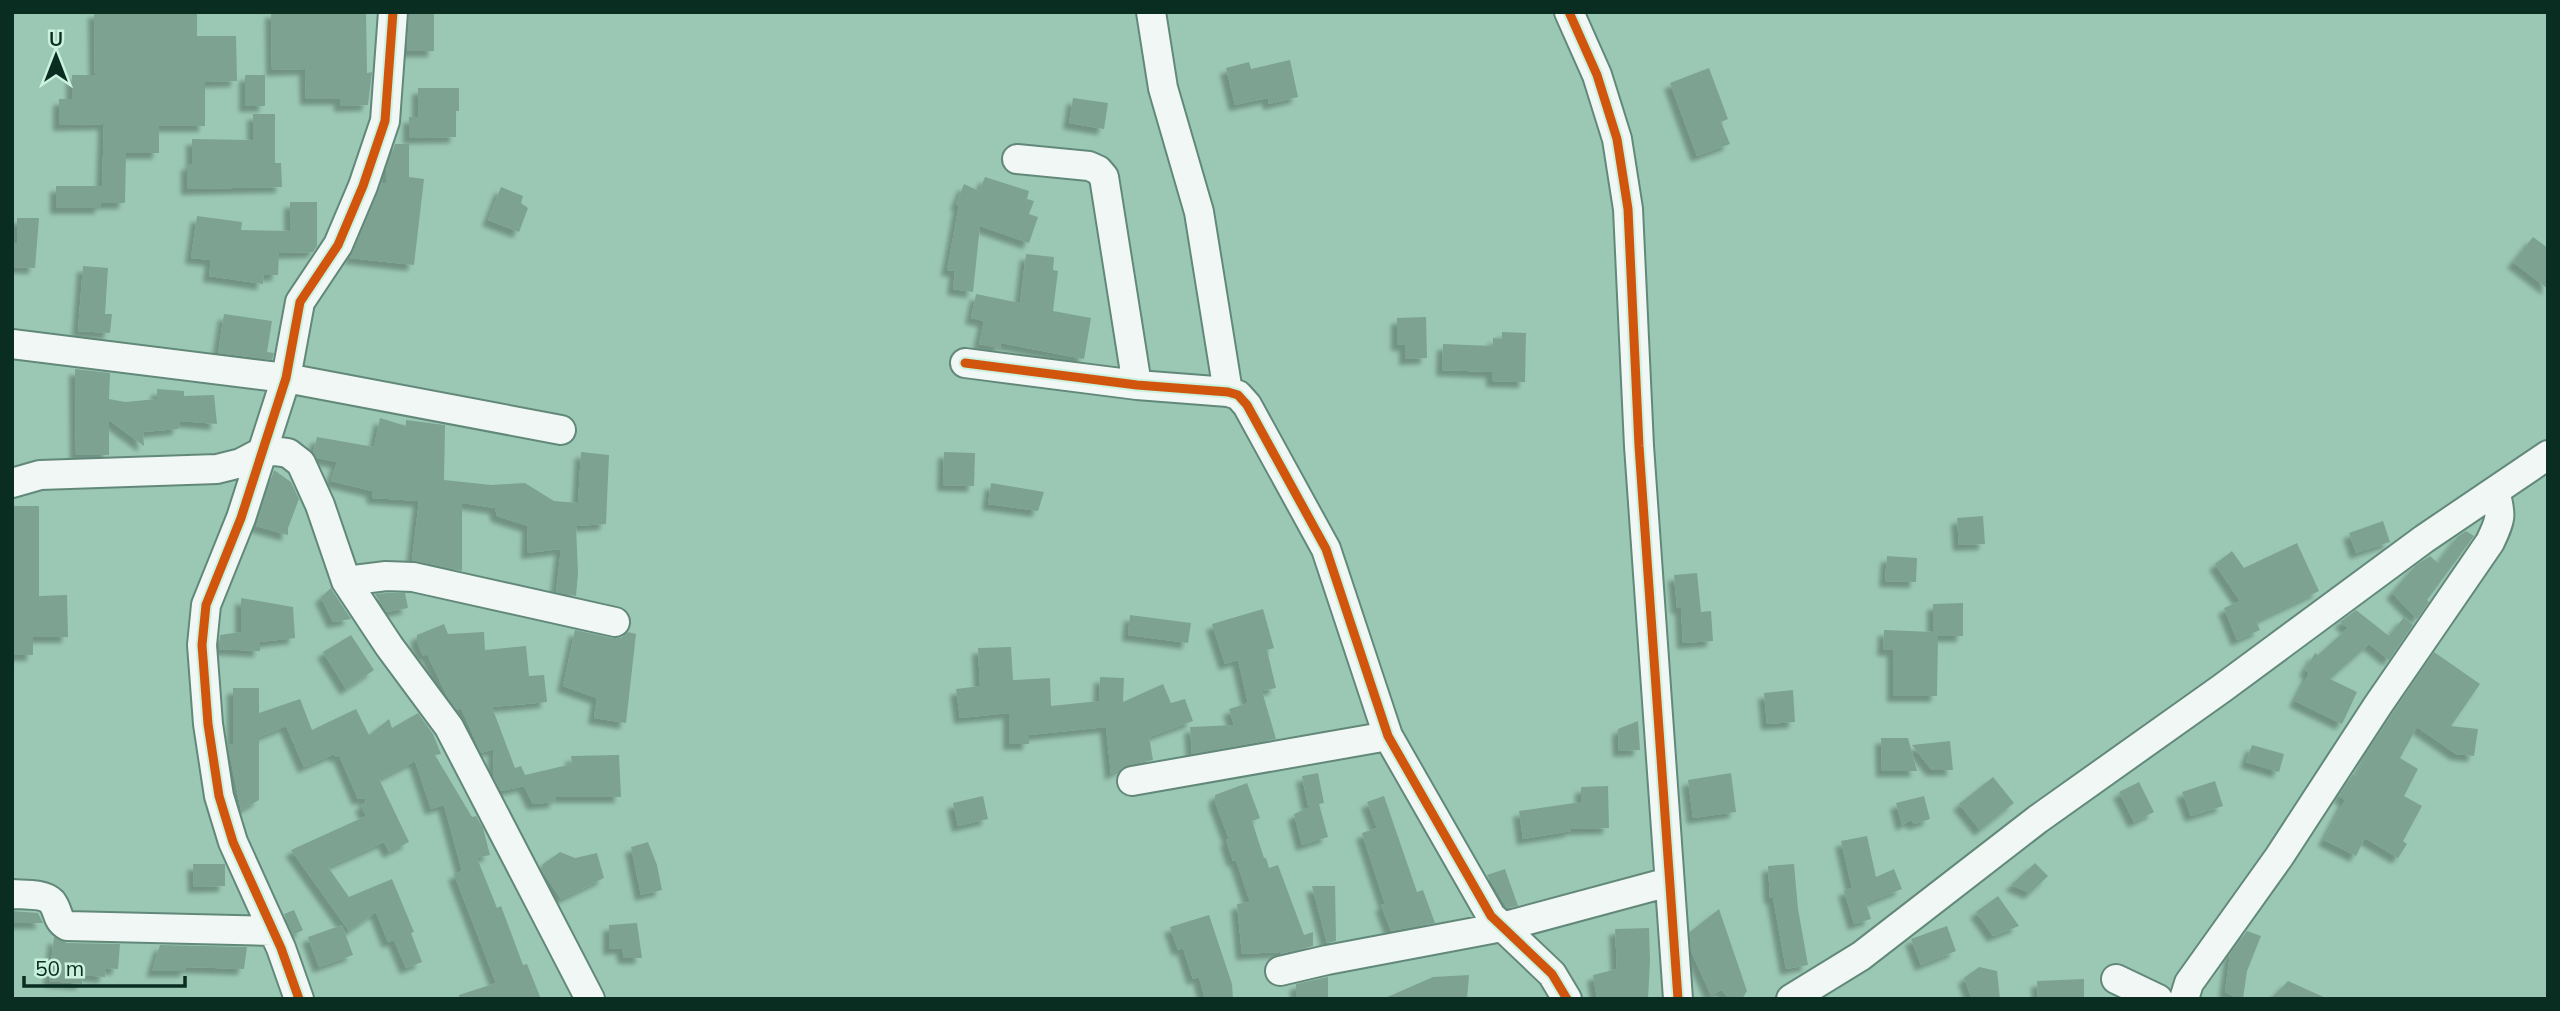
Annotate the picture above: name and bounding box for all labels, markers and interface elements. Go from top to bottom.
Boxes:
north arrow [21,21,91,91]
text: U [49,27,63,51]
scale bar [24,944,186,988]
text: 50 m [35,955,84,981]

